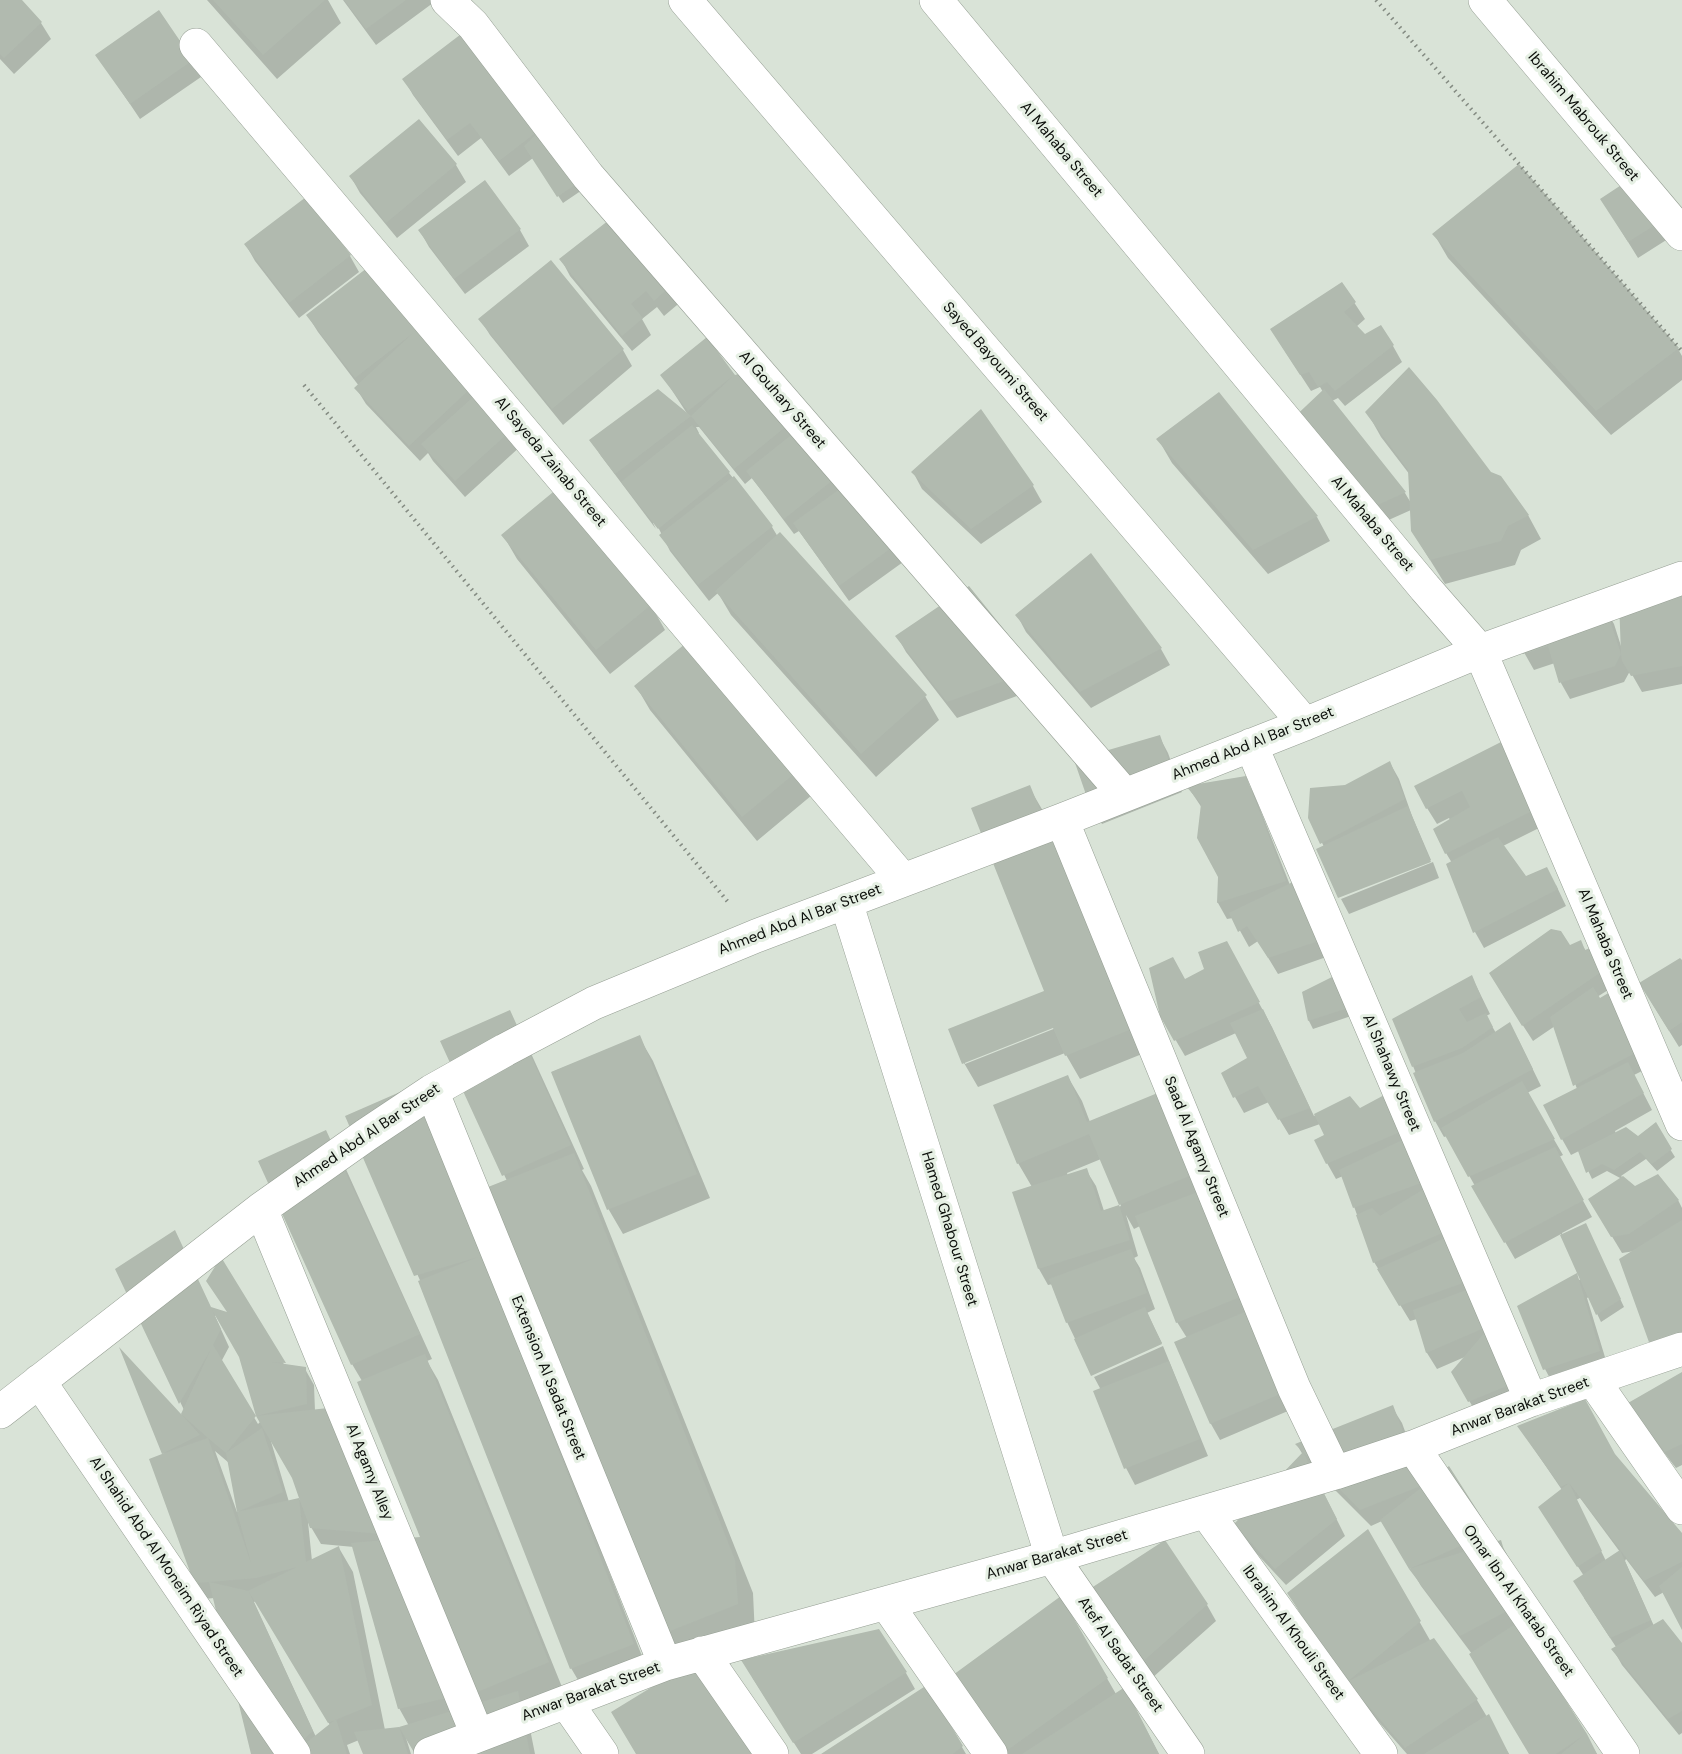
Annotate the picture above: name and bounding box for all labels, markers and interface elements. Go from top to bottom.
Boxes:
street label: Ibrahim Mabrouk Street [1524,49,1642,185]
street label: Al Mahaba Street [1016,99,1106,201]
street label: Sayed Bayoumi Street [938,299,1052,425]
street label: Al Gouhary Street [735,348,829,452]
street label: Al Sayeda Zainab Street [490,393,610,531]
street label: Al Mahaba Street [1327,473,1417,575]
street label: Ahmed Abd Al Bar Street [1169,703,1337,785]
street label: Ahmed Abd Al Bar Street [716,881,884,959]
street label: Al Mahaba Street [1573,886,1637,1002]
street label: Al Shahawy Street [1358,1012,1424,1134]
street label: Saad Al Agamy Street [1160,1074,1232,1220]
street label: Ahmed Abd Al Bar Street [290,1080,444,1192]
street label: Hamed Ghabour Street [917,1150,981,1308]
street label: Extension Al Sadat Street [507,1293,589,1463]
street label: Anwar Barakat Street [1448,1374,1592,1440]
street label: Al Agamy Alley [341,1421,397,1523]
street label: Al Shahid Abd Al Moneim Riyad Street [85,1453,247,1681]
street label: Omar Ibn Al Khatab Street [1459,1522,1577,1680]
street label: Anwar Barakat Street [984,1526,1130,1584]
street label: Ibrahim Al Khouli Street [1238,1562,1348,1704]
street label: Atef Al Sadat Street [1073,1594,1167,1716]
street label: Anwar Barakat Street [519,1659,663,1725]

